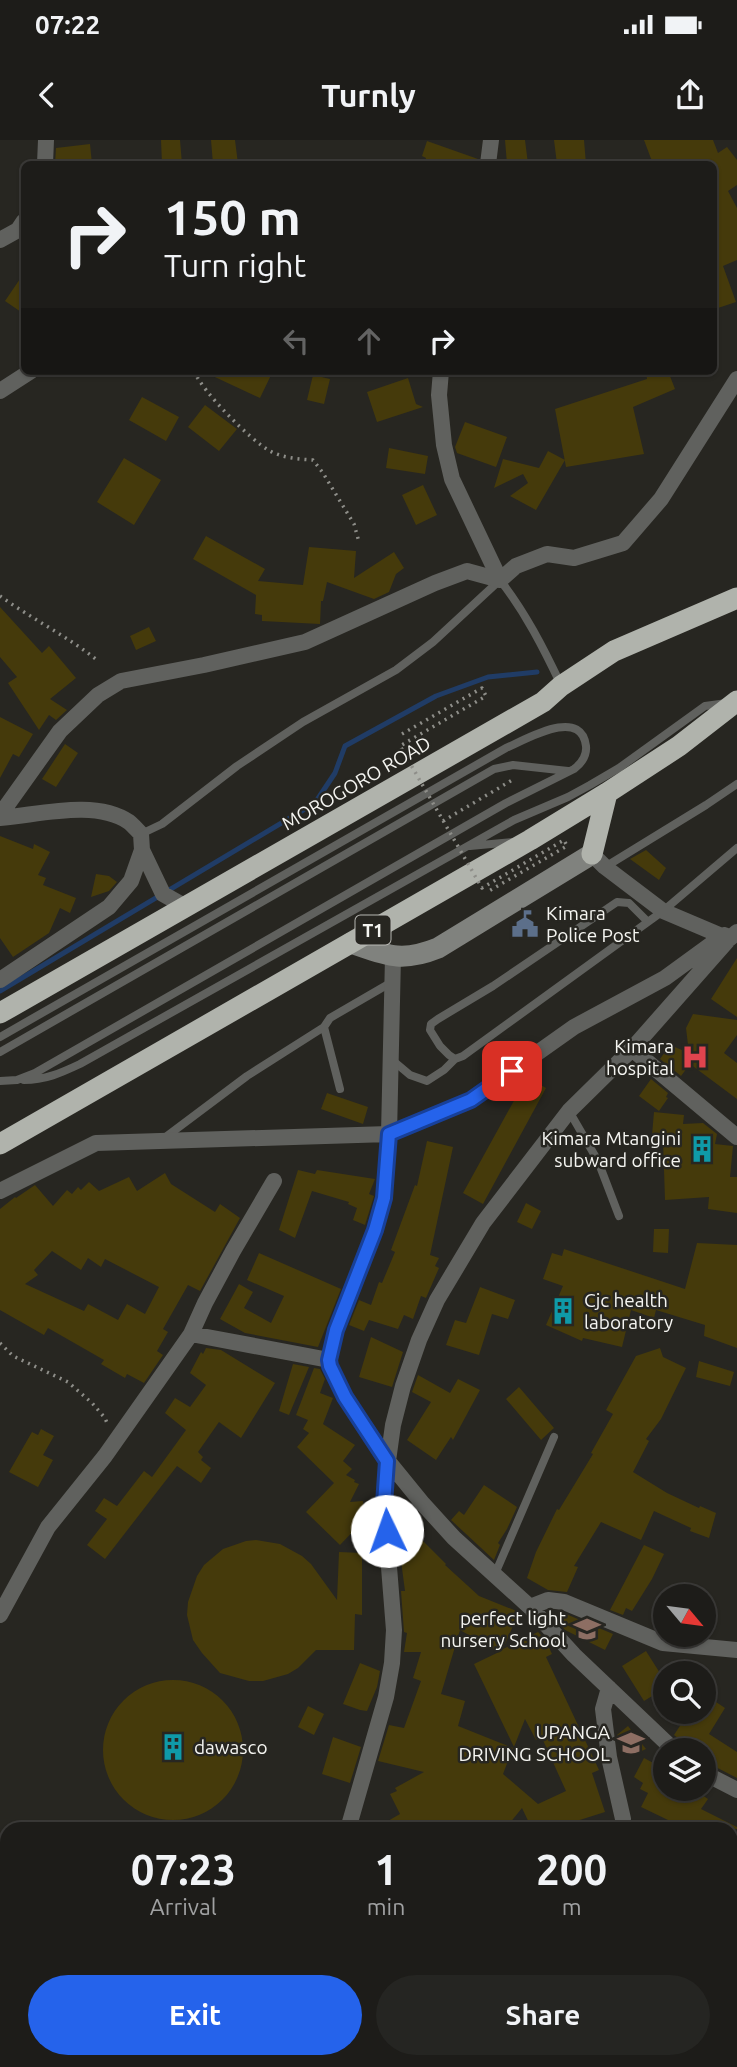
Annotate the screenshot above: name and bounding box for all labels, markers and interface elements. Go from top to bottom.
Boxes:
text: 07:22 [35,10,100,39]
icon: back [28,76,66,114]
icon: share [671,76,709,114]
text: Turnly [321,77,416,113]
icon: right [49,189,140,280]
text: 150 m [164,189,301,244]
text: Turn right [164,247,306,283]
icon: left [277,322,315,360]
icon: ahead [350,322,388,360]
icon: right [423,322,461,360]
street label: MOROGORO ROAD [278,731,434,835]
place label: Kimara Police Post [546,902,640,946]
public building icon: Kimara Police Post [510,909,540,939]
road number: T1 [356,916,390,944]
place label: Kimara hospital [606,1035,674,1079]
pin [482,1041,542,1101]
hospital icon: Kimara hospital [680,1042,710,1072]
icon: arrive [493,1052,531,1090]
place label: Kimara Mtangini subward office [541,1127,681,1171]
building icon: Kimara Mtangini subward office [687,1134,717,1164]
place label: Cjc health laboratory [584,1289,673,1333]
building icon: Cjc health laboratory [548,1296,578,1326]
position arrow [350,1494,424,1568]
north arrow [653,1584,716,1647]
map controls [653,1584,716,1801]
place label: perfect light nursery School [440,1607,567,1651]
school or university icon: perfect light nursery School [572,1614,602,1644]
button: search [653,1661,716,1724]
place label: UPANGA DRIVING SCHOOL [458,1721,611,1765]
school or university icon: UPANGA DRIVING SCHOOL [616,1728,646,1758]
building icon: dawasco [158,1732,188,1762]
place label: dawasco [194,1736,268,1758]
button: layers [653,1738,716,1801]
text: 07:23 [131,1846,236,1893]
text: 1 [374,1846,398,1893]
text: 200 [536,1846,607,1893]
text: Arrival [150,1894,217,1919]
text: min [367,1894,405,1919]
text: m [562,1894,582,1919]
button: Exit [28,1975,362,2055]
button: Share [376,1975,710,2055]

